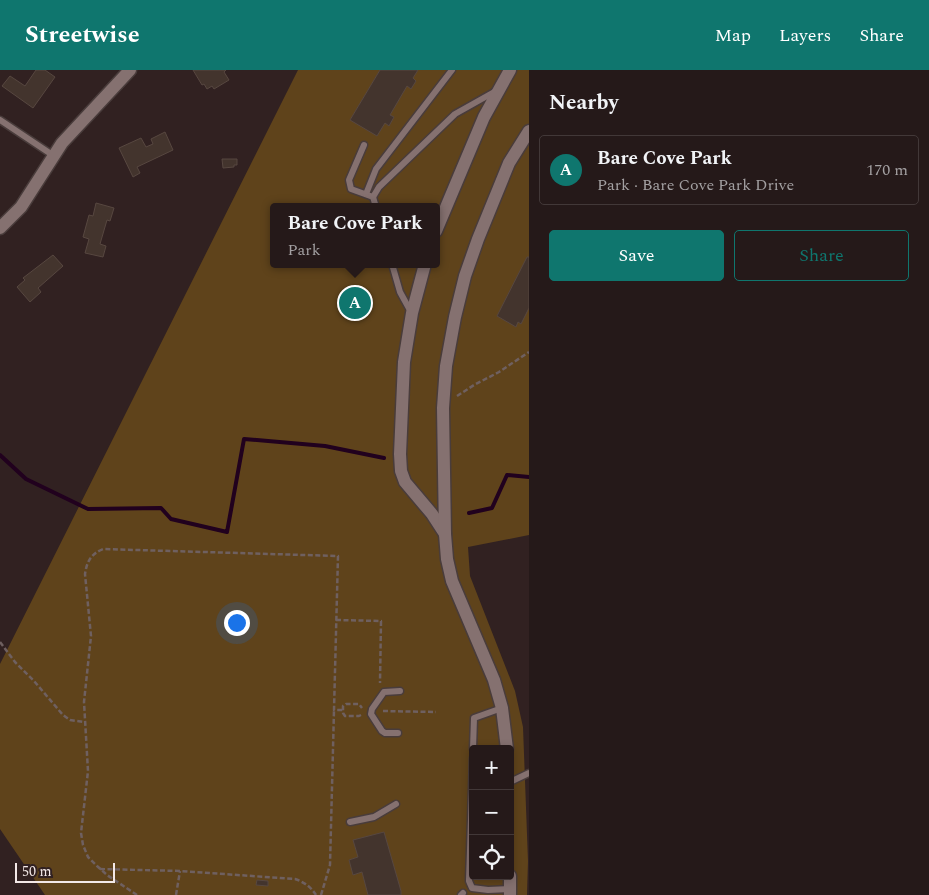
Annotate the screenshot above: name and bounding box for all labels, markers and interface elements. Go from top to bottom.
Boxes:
text: Streetwise [25,17,140,53]
text: Map [715,22,751,49]
text: Layers [779,22,831,49]
text: Share [859,22,904,49]
text: Nearby [549,87,619,119]
text: Bare Cove Park [597,144,732,173]
text: A [560,158,572,182]
text: 170 m [866,158,908,182]
text: Park · Bare Cove Park Drive [597,173,794,197]
popup [270,203,440,268]
text: Bare Cove Park [288,209,422,238]
button: Save [549,230,724,281]
button: Share [734,230,909,281]
text: Park [288,238,321,262]
pin: A [339,284,371,322]
your location [224,610,250,636]
map controls [469,745,514,880]
button: + [469,745,514,790]
button: − [469,790,514,835]
button: locate [469,835,514,880]
scale bar [15,860,115,883]
text: 50 m [22,861,52,882]

